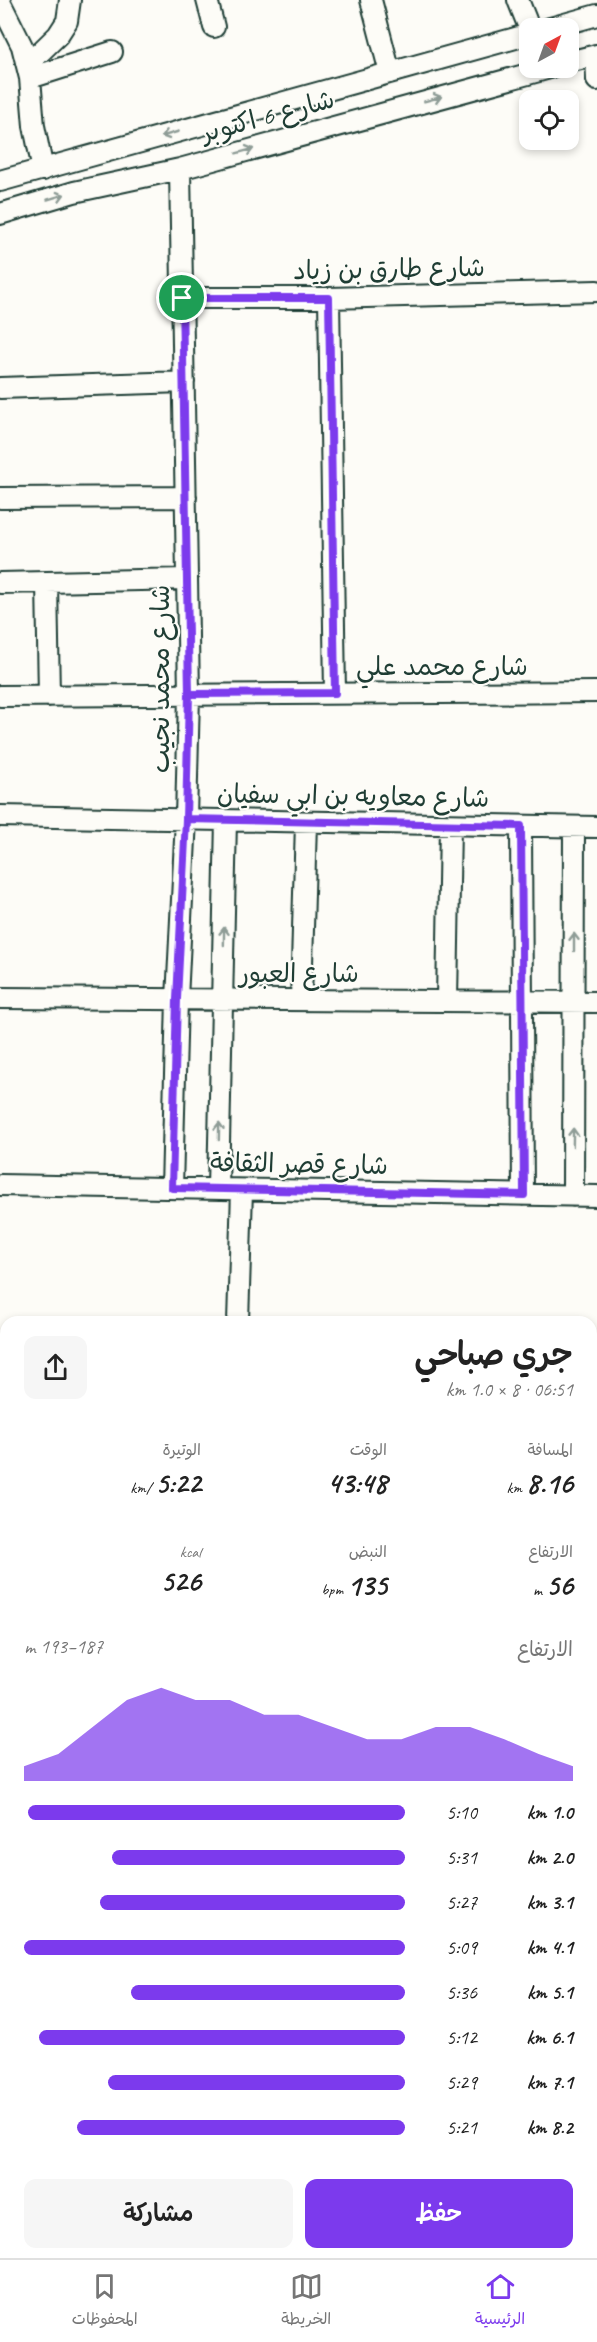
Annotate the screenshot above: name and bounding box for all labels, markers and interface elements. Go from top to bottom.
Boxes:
north arrow [519,18,579,78]
map controls [519,18,579,150]
street label: شارع 6 اكتوبر [196,82,338,151]
button: locate [519,90,579,150]
one-way arrow [423,93,442,105]
one-way arrow [161,129,180,141]
one-way arrow [235,145,254,156]
one-way arrow [46,191,65,202]
street label: شارع طارق بن زياد [293,251,485,288]
pin [156,272,207,323]
icon: arrive [165,281,198,314]
street label: شارع محمد نجيب [144,585,178,773]
street label: شارع محمد علي [356,650,528,689]
street label: شارع معاويه بن ابي سفيان [216,777,490,821]
one-way arrow [218,926,229,946]
one-way arrow [568,933,580,953]
street label: شارع العبور [237,957,359,991]
one-way arrow [213,1121,225,1141]
one-way arrow [567,1128,579,1148]
street label: شارع قصر الثقافة [210,1146,388,1183]
text: جري صباحي [414,1333,573,1375]
button: share [24,1336,87,1399]
text: 06:51 · 8 × 1.0 km [446,1377,573,1402]
text: الوتيرة [162,1440,201,1460]
text: الوقت [350,1440,387,1460]
text: المسافة [527,1440,573,1460]
text: 5:22 [155,1464,201,1502]
text: 43:48 [327,1464,387,1502]
text: 8.16 [526,1464,573,1502]
text: /km [130,1478,155,1498]
text: km [506,1478,526,1498]
text: kcal [180,1542,201,1562]
text: النبض [349,1542,387,1562]
text: الارتفاع [528,1542,573,1562]
text: 526 [160,1562,201,1600]
text: 135 [347,1566,387,1604]
text: 56 [546,1566,573,1604]
text: bpm [321,1580,347,1600]
text: m [533,1580,546,1600]
text: 187–193 m [24,1634,103,1659]
text: الارتفاع [517,1637,573,1662]
text: 5:10 [446,1800,477,1825]
text: 1.0 km [526,1800,573,1825]
text: 5:31 [446,1845,477,1870]
text: 2.0 km [526,1845,573,1870]
text: 5:27 [446,1890,477,1915]
text: 3.1 km [526,1890,573,1915]
text: 5:09 [446,1935,477,1960]
text: 4.1 km [526,1935,573,1960]
text: 5:36 [446,1980,477,2005]
text: 5.1 km [527,1980,573,2005]
text: 5:12 [446,2025,477,2050]
text: 6.1 km [526,2025,573,2050]
text: 5:29 [446,2070,477,2095]
text: 7.1 km [527,2070,573,2095]
text: 5:21 [446,2115,477,2140]
text: 8.2 km [526,2115,573,2140]
button: مشاركة [24,2179,293,2248]
button: حفظ [305,2179,573,2248]
tab: المحفوظات [72,2270,138,2333]
tab: الخريطة [281,2270,331,2333]
tab: الرئيسية [475,2270,525,2333]

